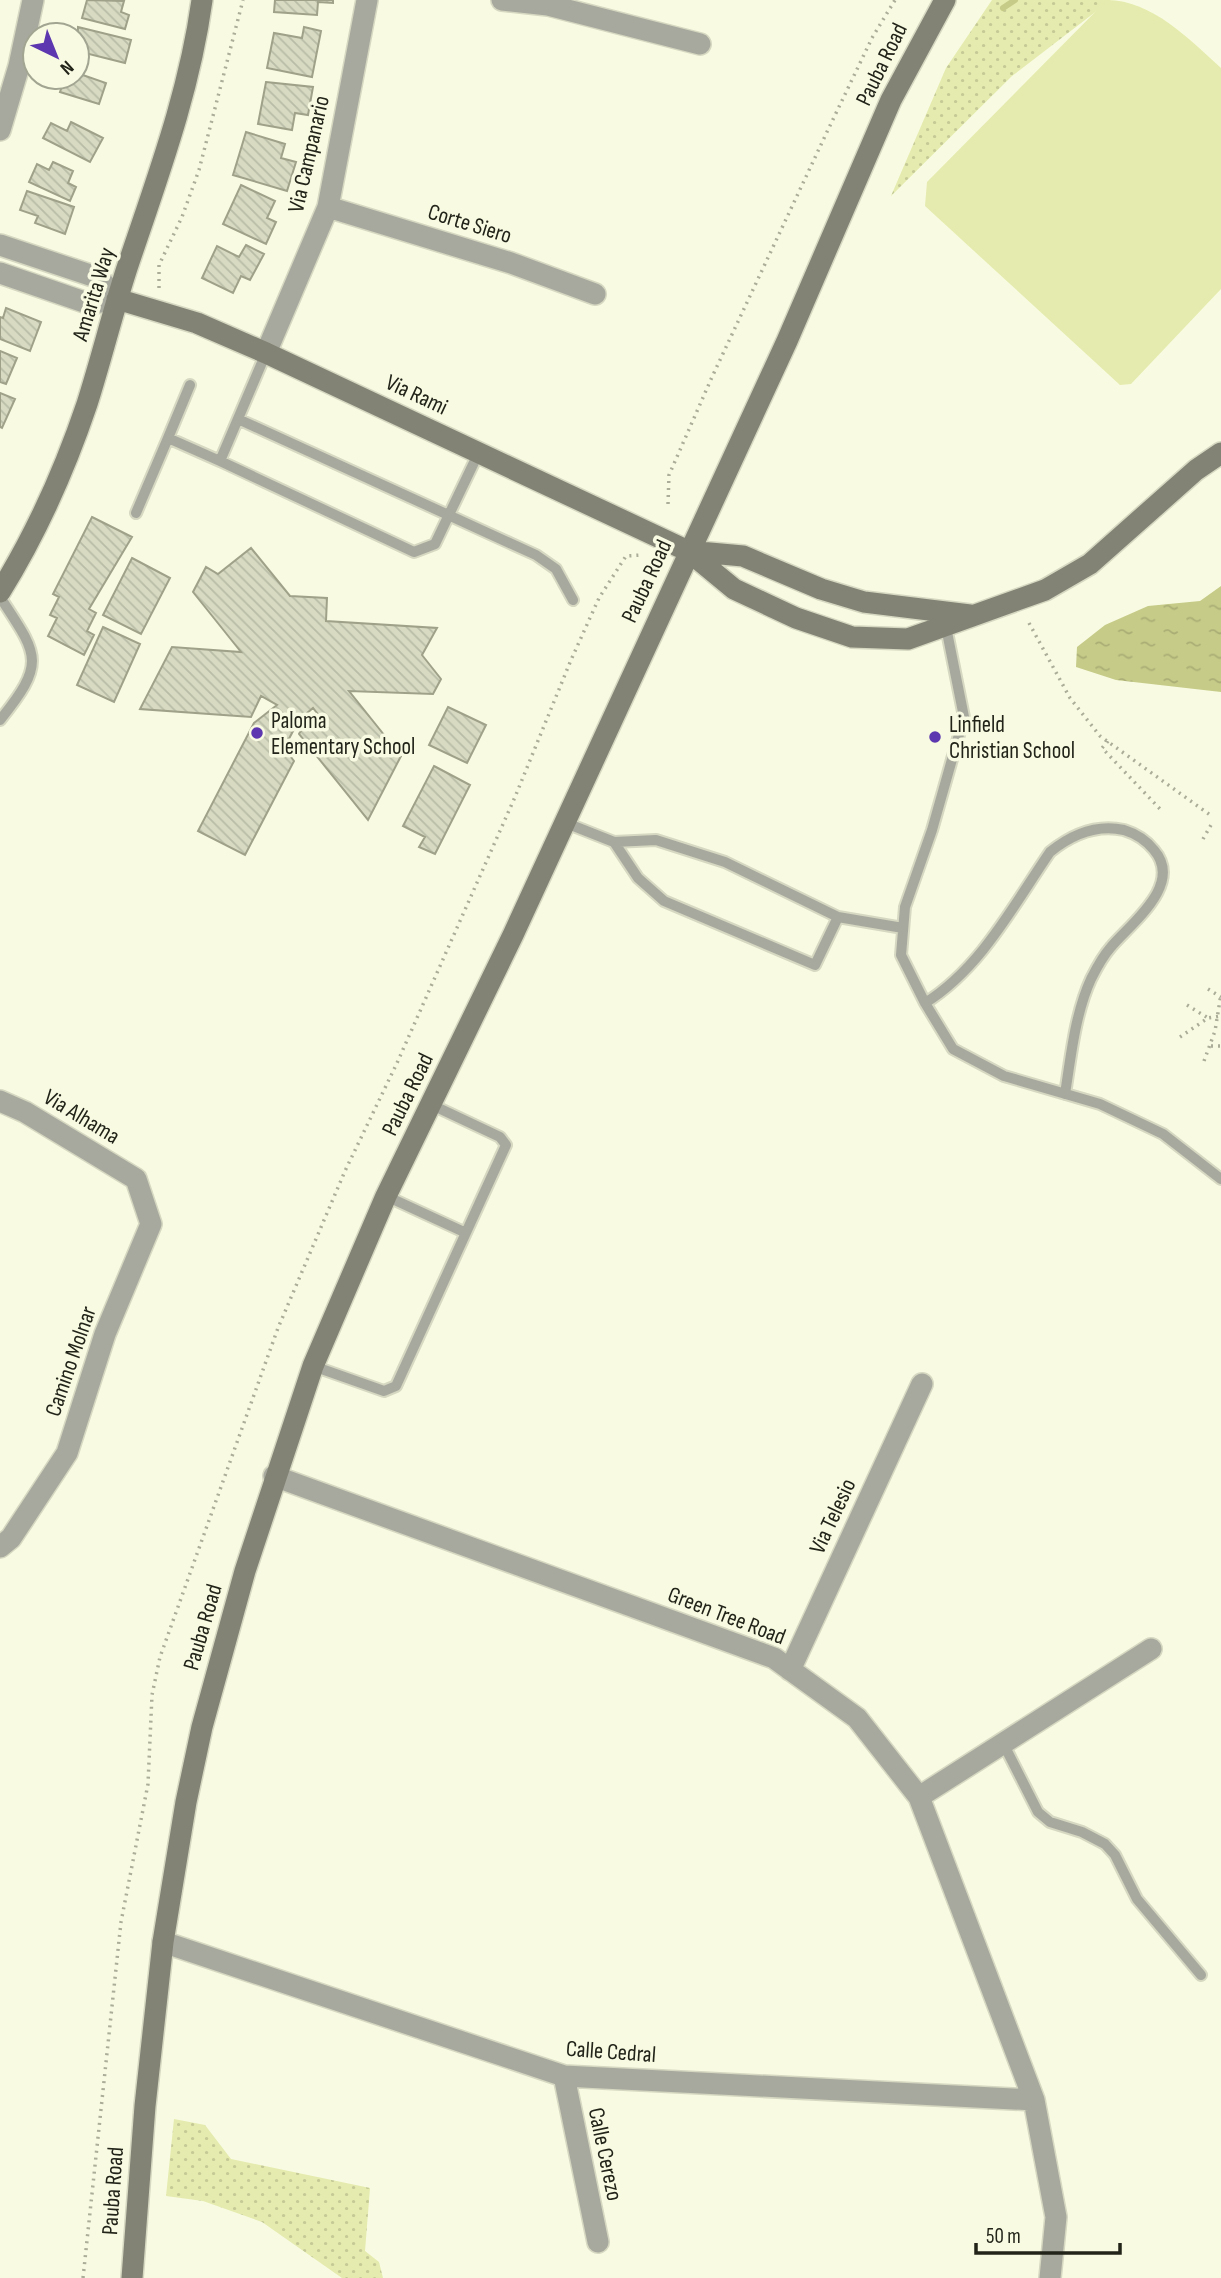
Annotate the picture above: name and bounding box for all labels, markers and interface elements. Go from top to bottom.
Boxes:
street label: Pauba Road [850,19,914,110]
north arrow [21,21,91,91]
text: N [55,55,78,79]
street label: Via Campanario [282,93,336,215]
street label: Corte Siero [424,198,515,250]
street label: Amarita Way [66,244,121,345]
street label: Via Rami [381,368,452,421]
street label: Pauba Road [616,536,678,627]
place label: Paloma Elementary School [271,707,415,761]
place label: Linfield Christian School [949,711,1075,765]
marker: Paloma Elementary School [249,725,265,741]
marker: Linfield Christian School [927,729,943,745]
street label: Pauba Road [376,1049,440,1140]
street label: Via Alhama [38,1083,125,1150]
street label: Camino Molnar [39,1302,103,1420]
street label: Via Telesio [803,1474,862,1559]
street label: Pauba Road [177,1581,229,1674]
street label: Green Tree Road [664,1581,790,1651]
street label: Calle Cedral [565,2035,657,2069]
street label: Calle Cerezo [582,2105,629,2203]
street label: Pauba Road [96,2146,130,2236]
scale bar [976,2212,1120,2256]
text: 50 m [986,2224,1021,2249]

